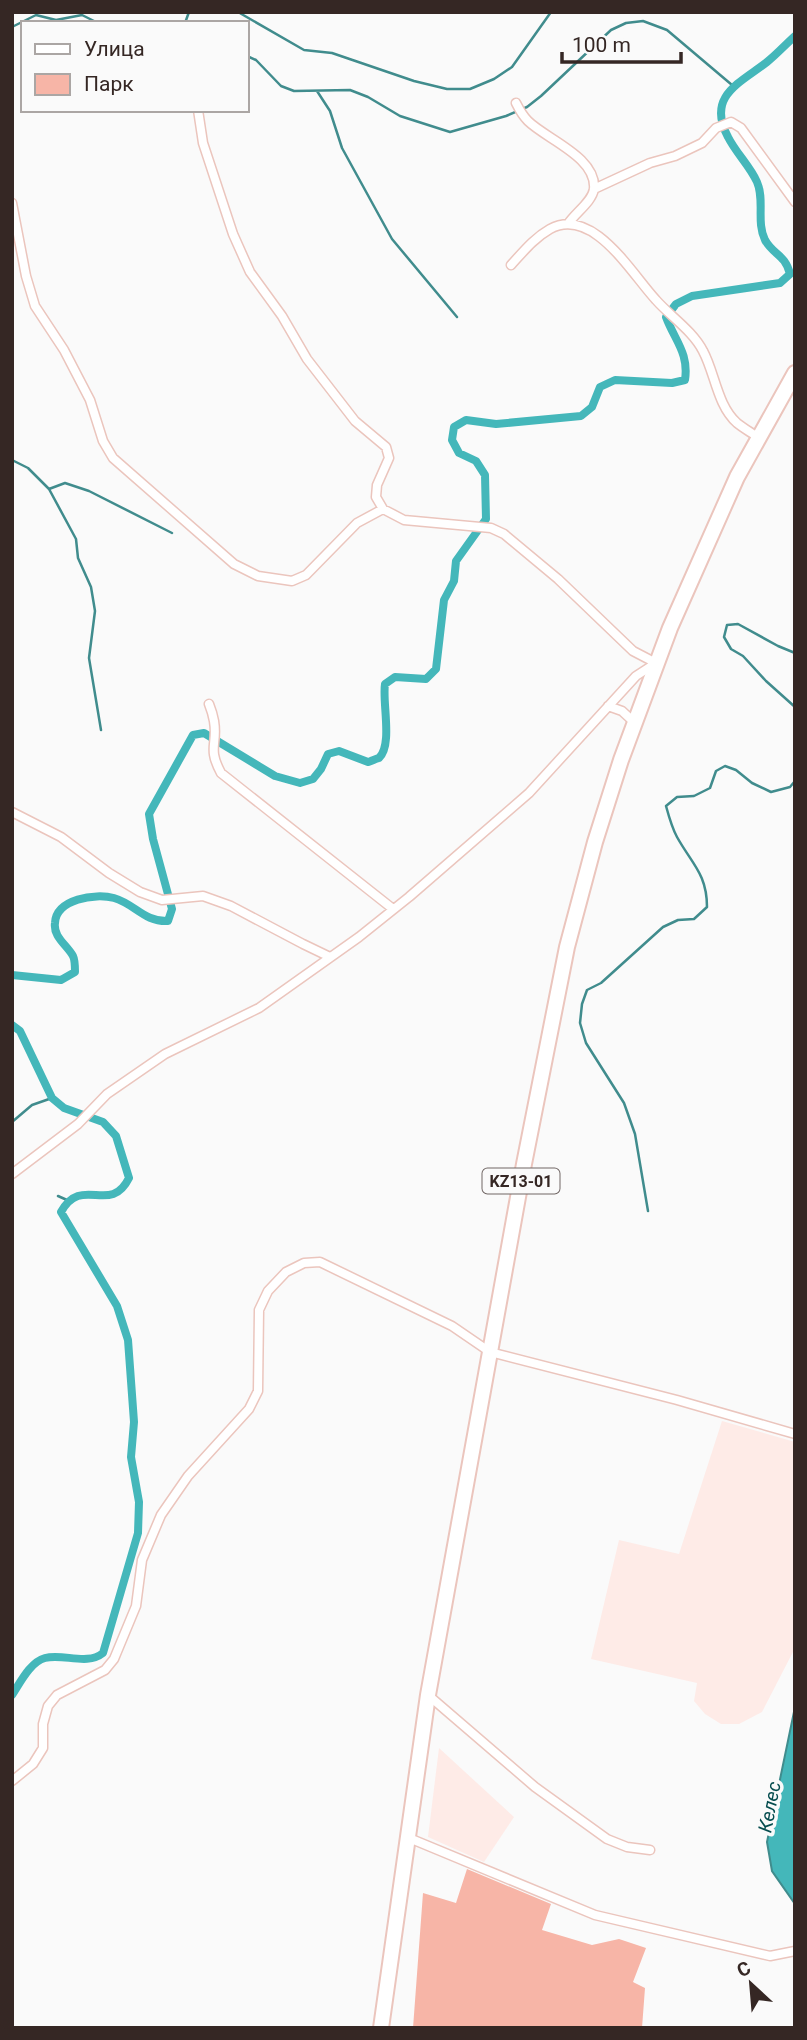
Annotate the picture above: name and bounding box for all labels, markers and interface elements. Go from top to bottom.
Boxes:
legend [21,21,248,112]
scale bar [562,21,681,65]
text: 100 m [572,33,631,57]
text: Улица [84,37,145,61]
text: Парк [84,72,134,96]
road number: KZ13-01 [482,1168,560,1194]
water label: Келес [753,1779,786,1835]
north arrow [716,1949,786,2019]
text: С [733,1956,754,1982]

